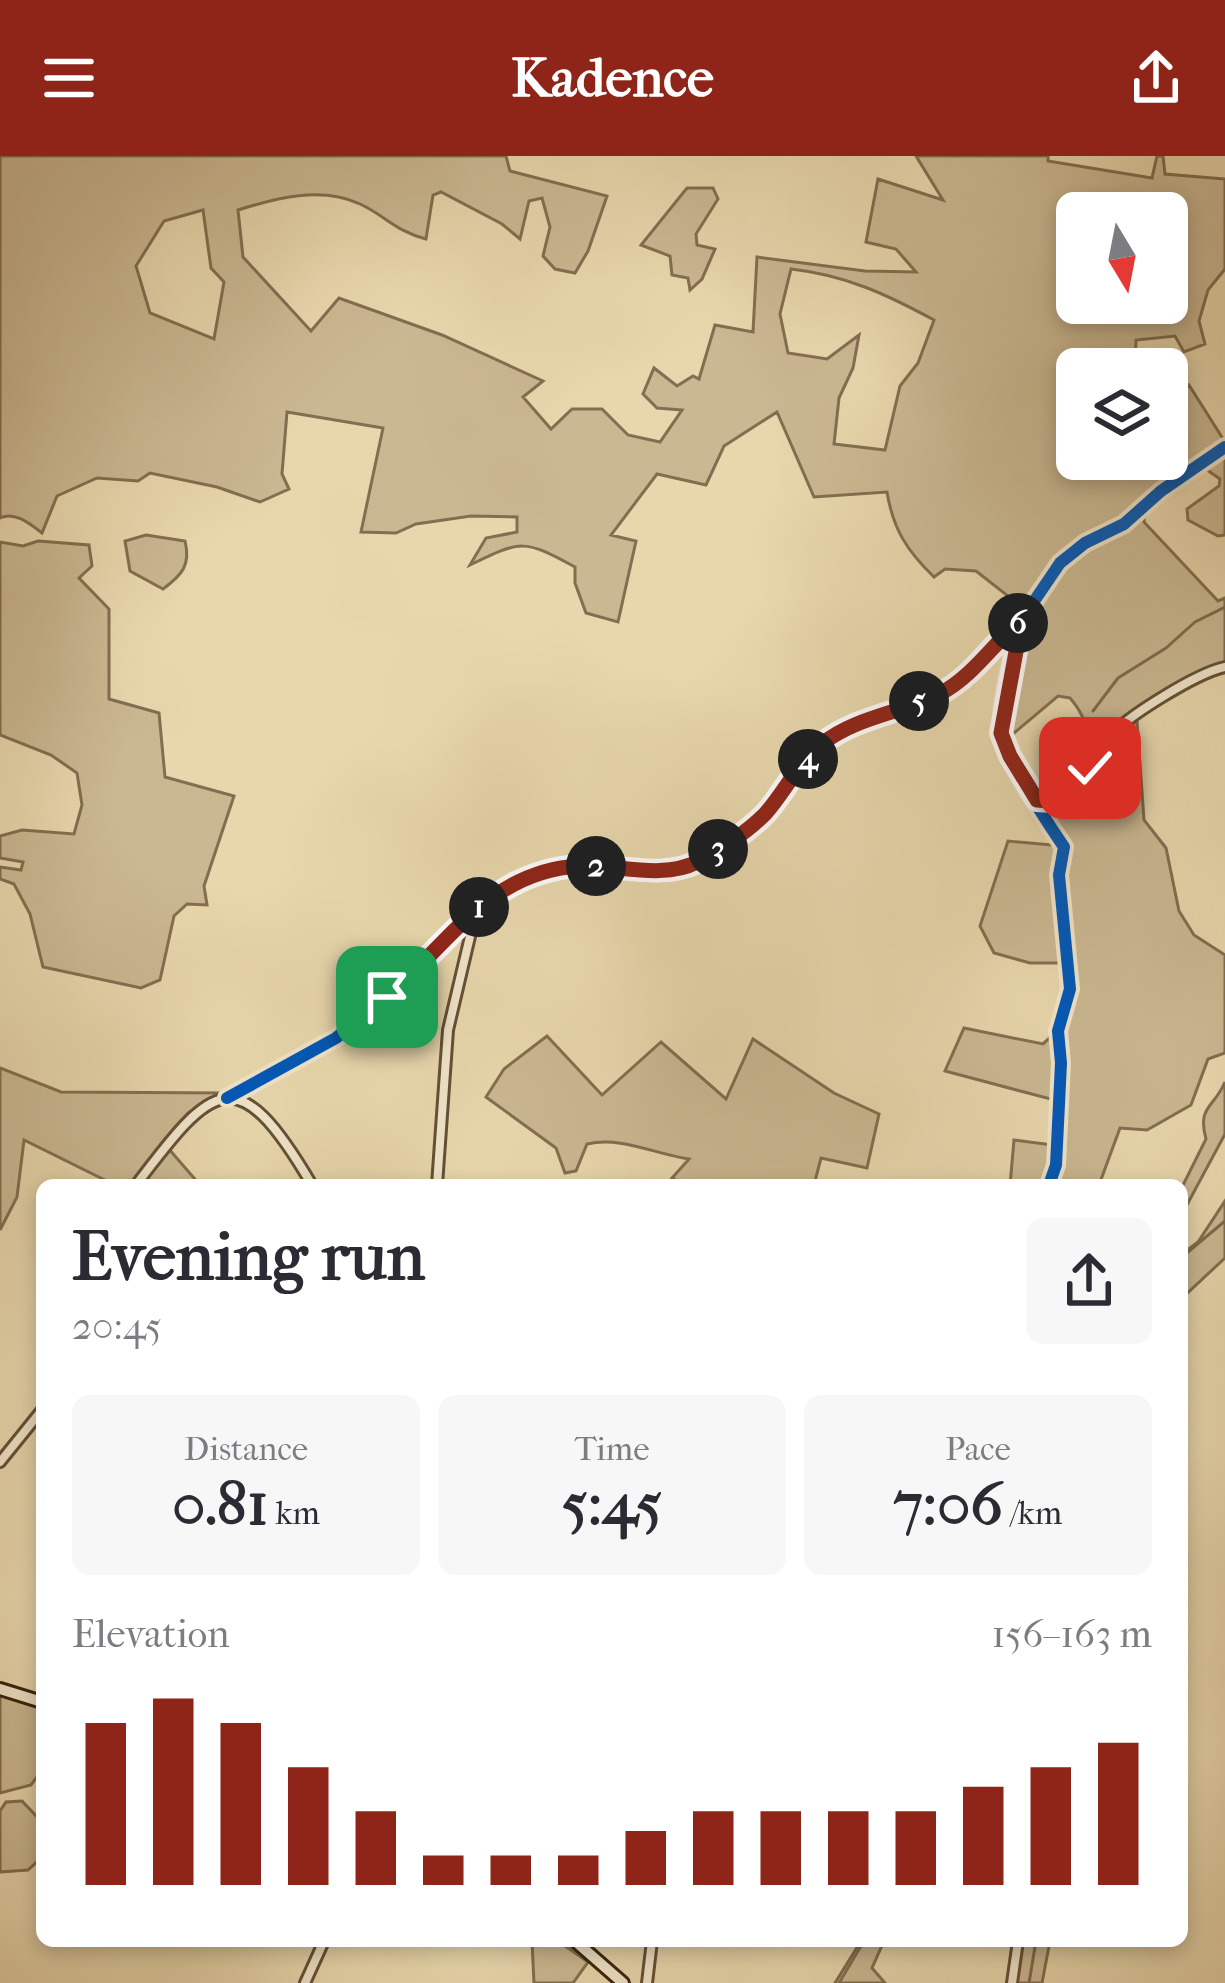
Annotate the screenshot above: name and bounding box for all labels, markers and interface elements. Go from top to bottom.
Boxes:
icon: menu [36,45,102,111]
icon: share [1123,45,1189,111]
text: Kadence [511,47,714,110]
north arrow [1056,192,1188,324]
map controls [1056,192,1188,480]
button: layers [1056,348,1188,480]
pin: 6 [988,593,1048,653]
text: 6 [1009,603,1027,642]
pin: 5 [889,671,949,731]
text: 5 [912,681,926,720]
pin [1039,717,1141,819]
pin: 4 [778,729,838,789]
icon: check [1057,735,1123,801]
text: 4 [798,739,818,778]
pin: 3 [688,819,748,879]
text: 3 [711,829,725,868]
pin: 2 [566,836,626,896]
text: 2 [588,846,604,885]
pin: 1 [449,877,509,937]
text: 1 [473,887,485,926]
pin [336,946,438,1048]
icon: arrive [354,964,420,1030]
button: share [1026,1218,1152,1344]
text: Evening run [72,1219,425,1296]
text: 20:45 [72,1303,162,1349]
text: Distance [184,1430,308,1469]
text: Time [575,1430,650,1469]
text: Pace [945,1430,1011,1469]
text: 0.81 [172,1469,268,1540]
text: 5:45 [562,1469,662,1540]
text: 7:06 [894,1469,1003,1540]
text: km [268,1494,320,1533]
text: /km [1003,1494,1062,1533]
text: Elevation [72,1611,230,1657]
text: 156–163 m [992,1611,1152,1657]

